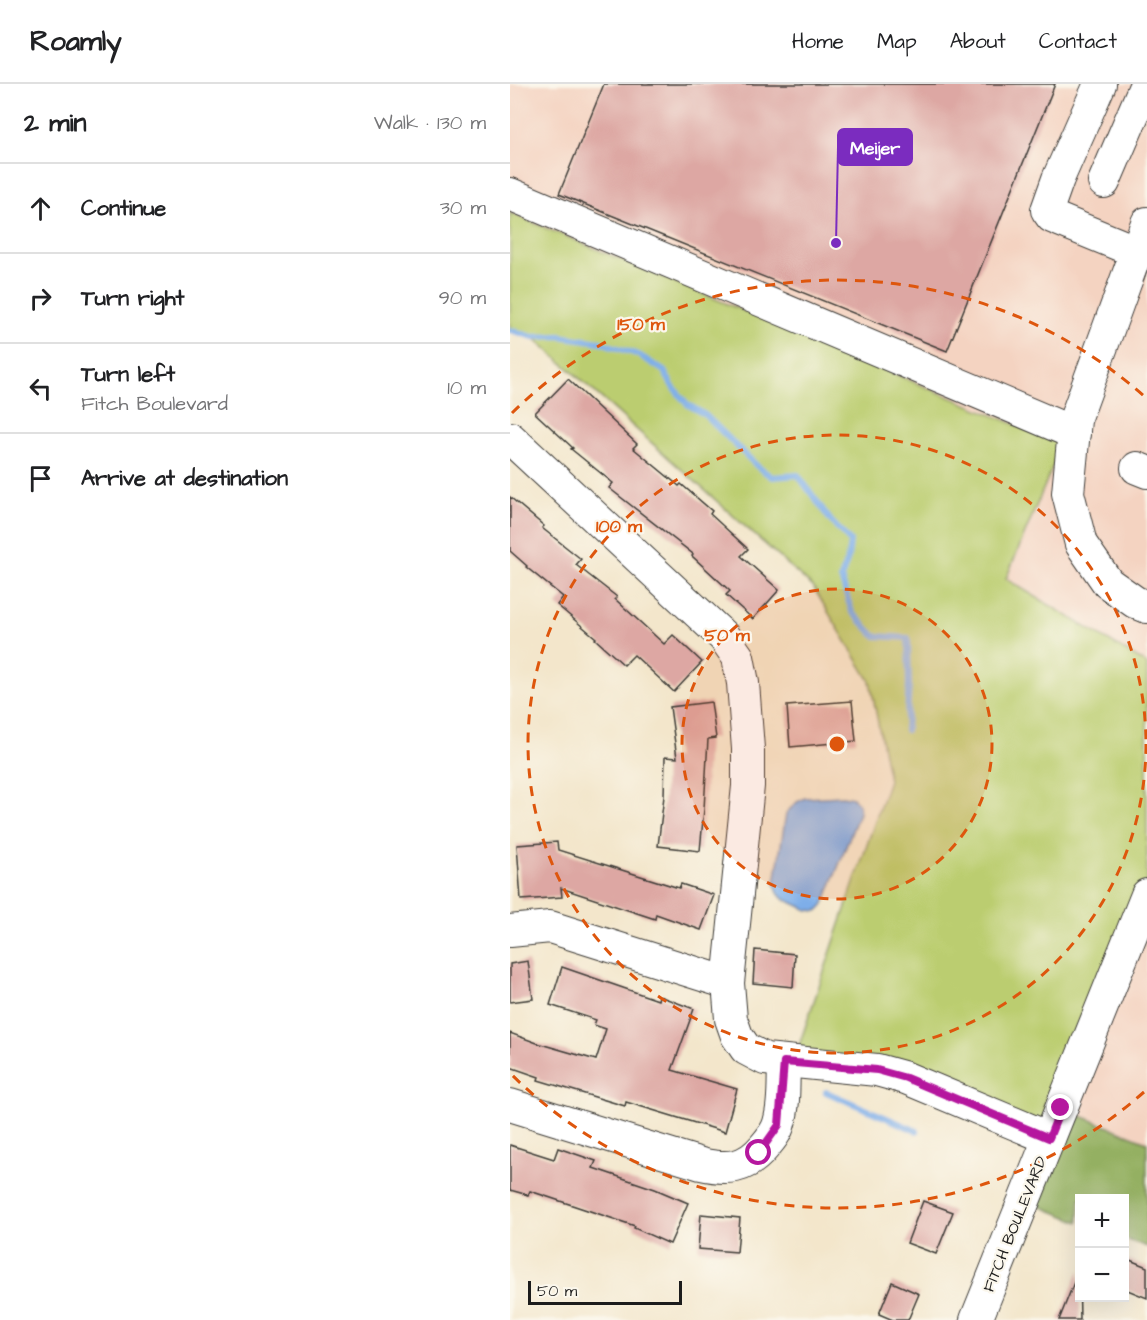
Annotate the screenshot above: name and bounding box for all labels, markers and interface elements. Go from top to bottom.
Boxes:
text: Roamly [30,22,122,61]
text: Home [792,27,844,56]
text: Map [877,27,917,56]
text: About [950,27,1006,56]
text: Contact [1039,27,1117,56]
text: 2 min [24,105,86,141]
text: Walk · 130 m [374,109,486,137]
callout: Meijer [838,129,912,165]
text: Meijer [850,136,900,161]
icon: ahead [24,192,57,225]
text: Continue [81,193,166,224]
text: 30 m [440,194,486,222]
icon: right [24,282,57,315]
text: Turn right [81,283,184,314]
text: 90 m [438,284,486,312]
text: 150 m [617,312,666,337]
text: Turn left [81,359,175,390]
icon: left [24,372,57,405]
text: 10 m [447,374,486,402]
text: Fitch Boulevard [81,390,228,418]
icon: arrive [24,462,57,495]
text: Arrive at destination [81,463,288,494]
text: 100 m [596,514,643,539]
text: 50 m [704,623,751,648]
centre of rings [827,734,847,754]
route end [1047,1094,1073,1120]
route start [745,1139,771,1165]
street label: FITCH BOULEVARD [978,1153,1052,1295]
map controls [1075,1194,1129,1302]
button: + [1075,1194,1129,1248]
button: − [1075,1248,1129,1302]
scale bar [528,1278,682,1306]
text: 50 m [537,1280,577,1302]

